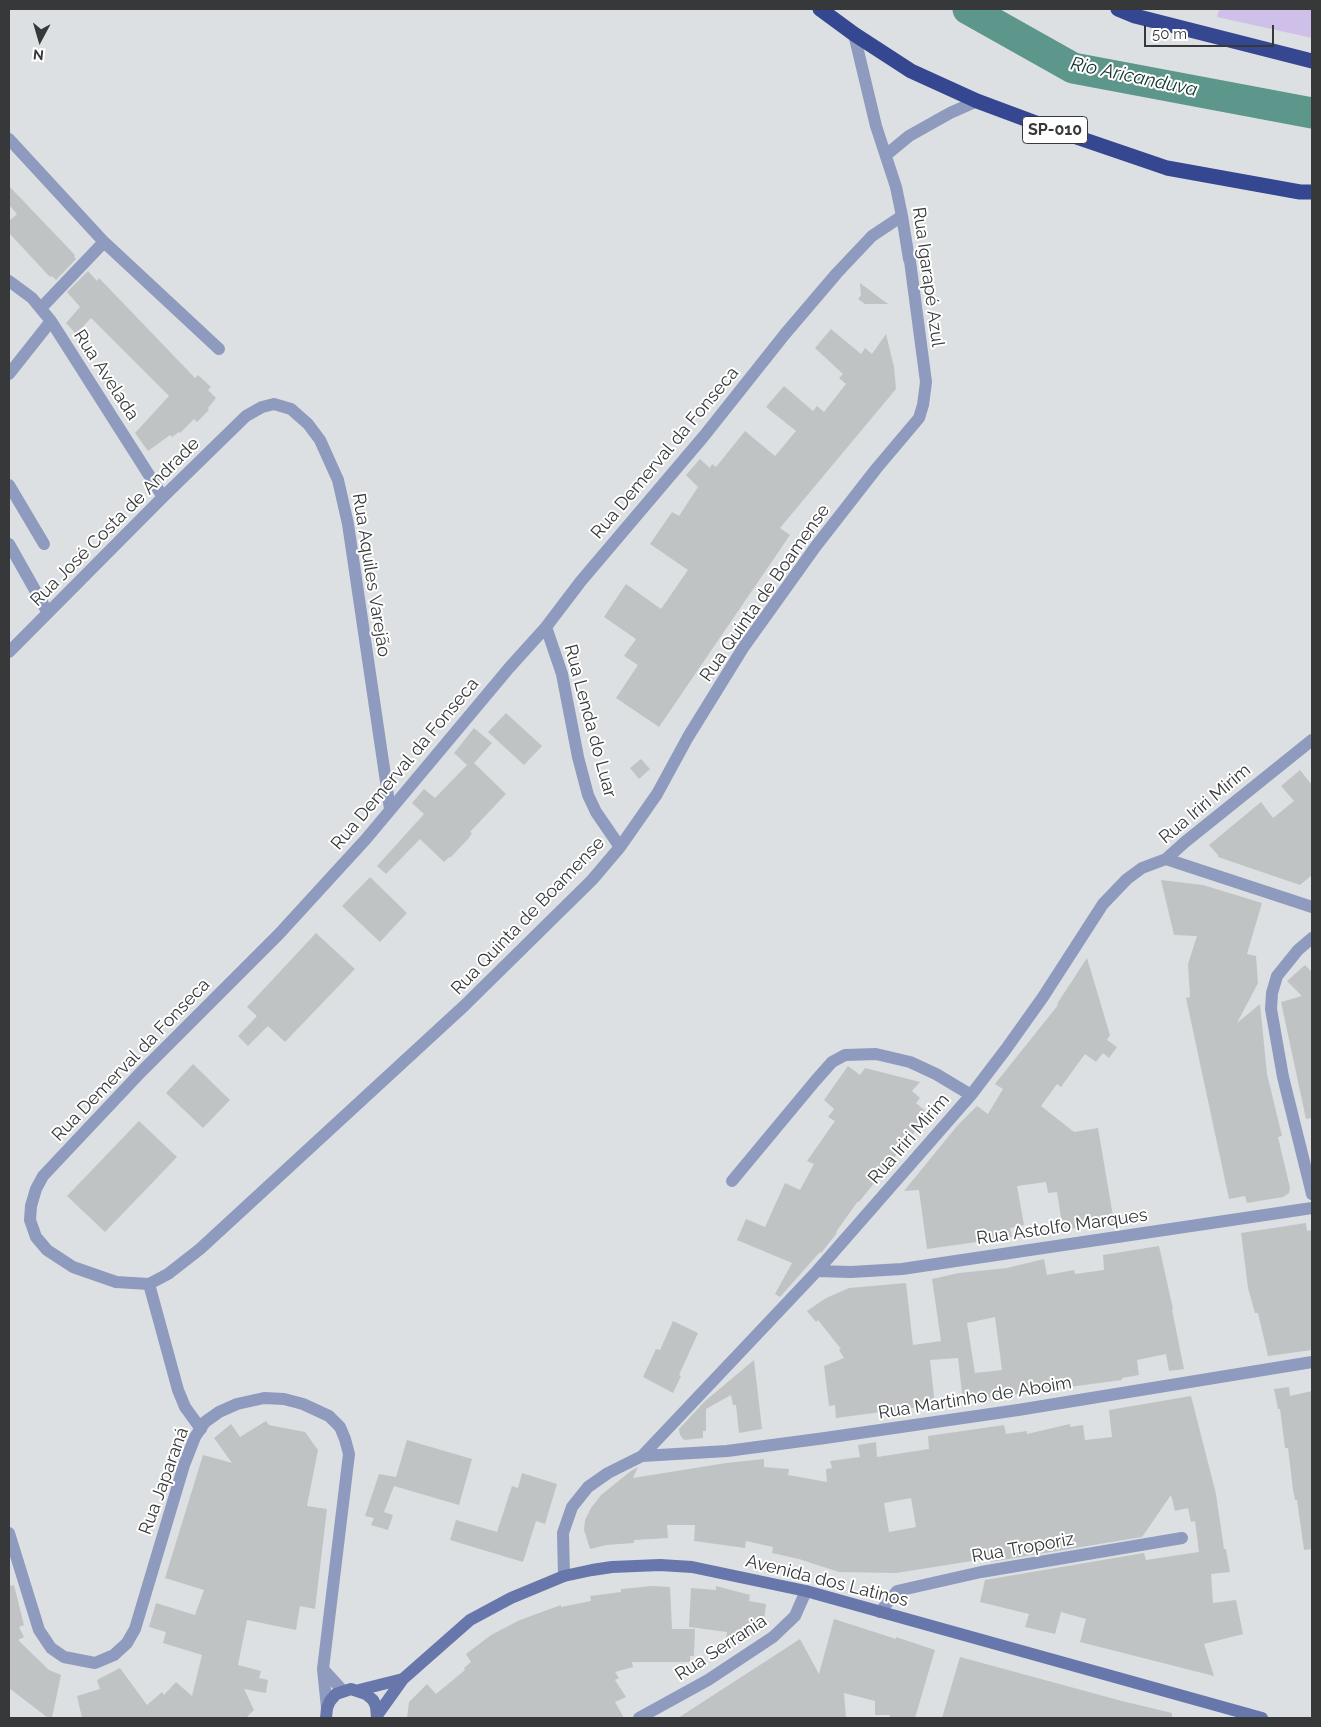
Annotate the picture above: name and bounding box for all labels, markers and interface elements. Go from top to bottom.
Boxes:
north arrow [15,15,65,65]
scale bar [1146,15,1276,47]
text: 50 m [1152,25,1187,43]
text: N [32,46,45,63]
water label: Rio Aricanduva [1069,52,1199,102]
road number: SP-010 [1022,116,1088,144]
street label: Rua Igarapé Azul [907,206,949,348]
street label: Rua Avelada [69,326,143,424]
street label: Rua Demerval da Fonseca [587,363,743,543]
street label: Rua José Costa de Andrade [26,433,204,611]
street label: Rua Aquiles Varejão [347,492,395,658]
street label: Rua Quinta de Boamense [696,500,834,686]
street label: Rua Lenda do Luar [559,642,621,800]
street label: Rua Demerval da Fonseca [327,674,483,854]
street label: Rua Iriri Mirim [1155,759,1255,849]
street label: Rua Quinta de Boamense [447,832,609,1000]
street label: Rua Demerval da Fonseca [48,974,214,1146]
street label: Rua Iriri Mirim [864,1089,954,1189]
street label: Rua Astolfo Marques [975,1204,1149,1250]
street label: Rua Martinho de Aboim [877,1372,1073,1424]
street label: Rua Japaraná [135,1425,193,1537]
street label: Rua Troporiz [970,1528,1076,1568]
street label: Avenida dos Latinos [744,1550,910,1612]
street label: Rua Serrania [671,1610,771,1686]

